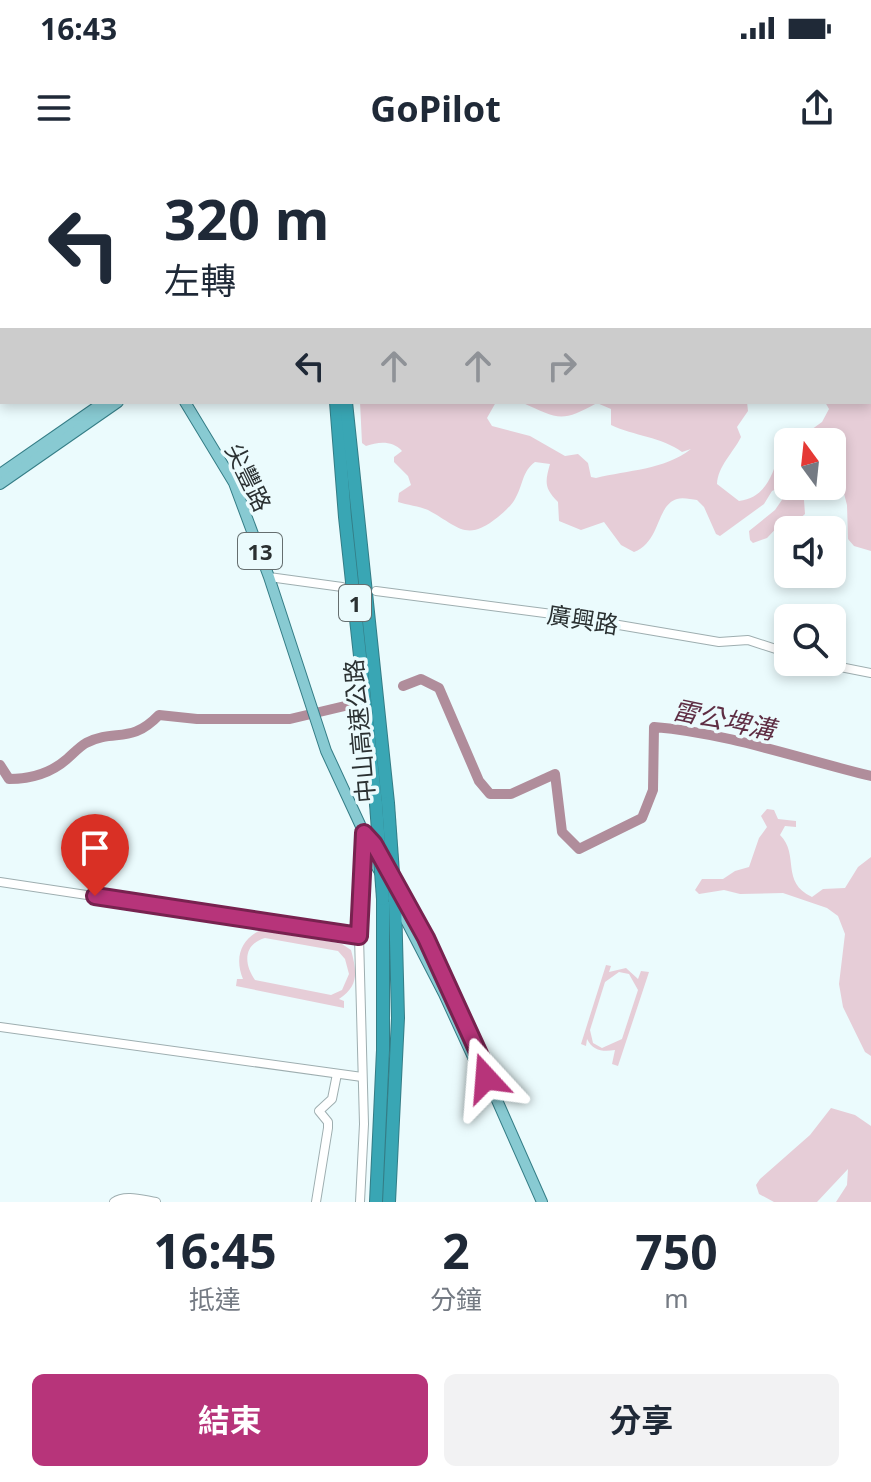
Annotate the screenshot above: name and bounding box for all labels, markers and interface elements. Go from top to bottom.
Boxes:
text: 16:43 [40,8,117,49]
text: GoPilot [370,84,501,133]
icon: menu [32,86,76,130]
icon: share [795,86,839,130]
text: 320 m [164,180,329,256]
icon: left [32,192,136,296]
text: 左轉 [164,256,236,305]
icon: left [288,344,332,388]
icon: ahead [372,344,416,388]
icon: ahead [456,344,500,388]
icon: right [540,344,584,388]
north arrow [774,428,846,500]
map controls [774,428,846,676]
street label: 尖豐路 [218,437,280,517]
button: sound [774,516,846,588]
road number: 13 [238,533,282,569]
road number: 1 [339,585,371,621]
street label: 廣興路 [545,597,621,641]
button: search [774,604,846,676]
street label: 中山高速公路 [336,658,382,804]
water label: 雷公埤溝 [669,691,783,748]
pin [61,814,129,896]
icon: arrive [73,826,117,870]
position arrow [444,1036,528,1120]
text: 16:45 [153,1218,277,1283]
text: 2 [442,1218,470,1283]
text: 750 [635,1219,718,1284]
text: m [664,1280,689,1316]
text: 抵達 [189,1281,241,1317]
text: 分鐘 [430,1281,482,1317]
button: 結束 [32,1374,428,1466]
button: 分享 [444,1374,839,1466]

